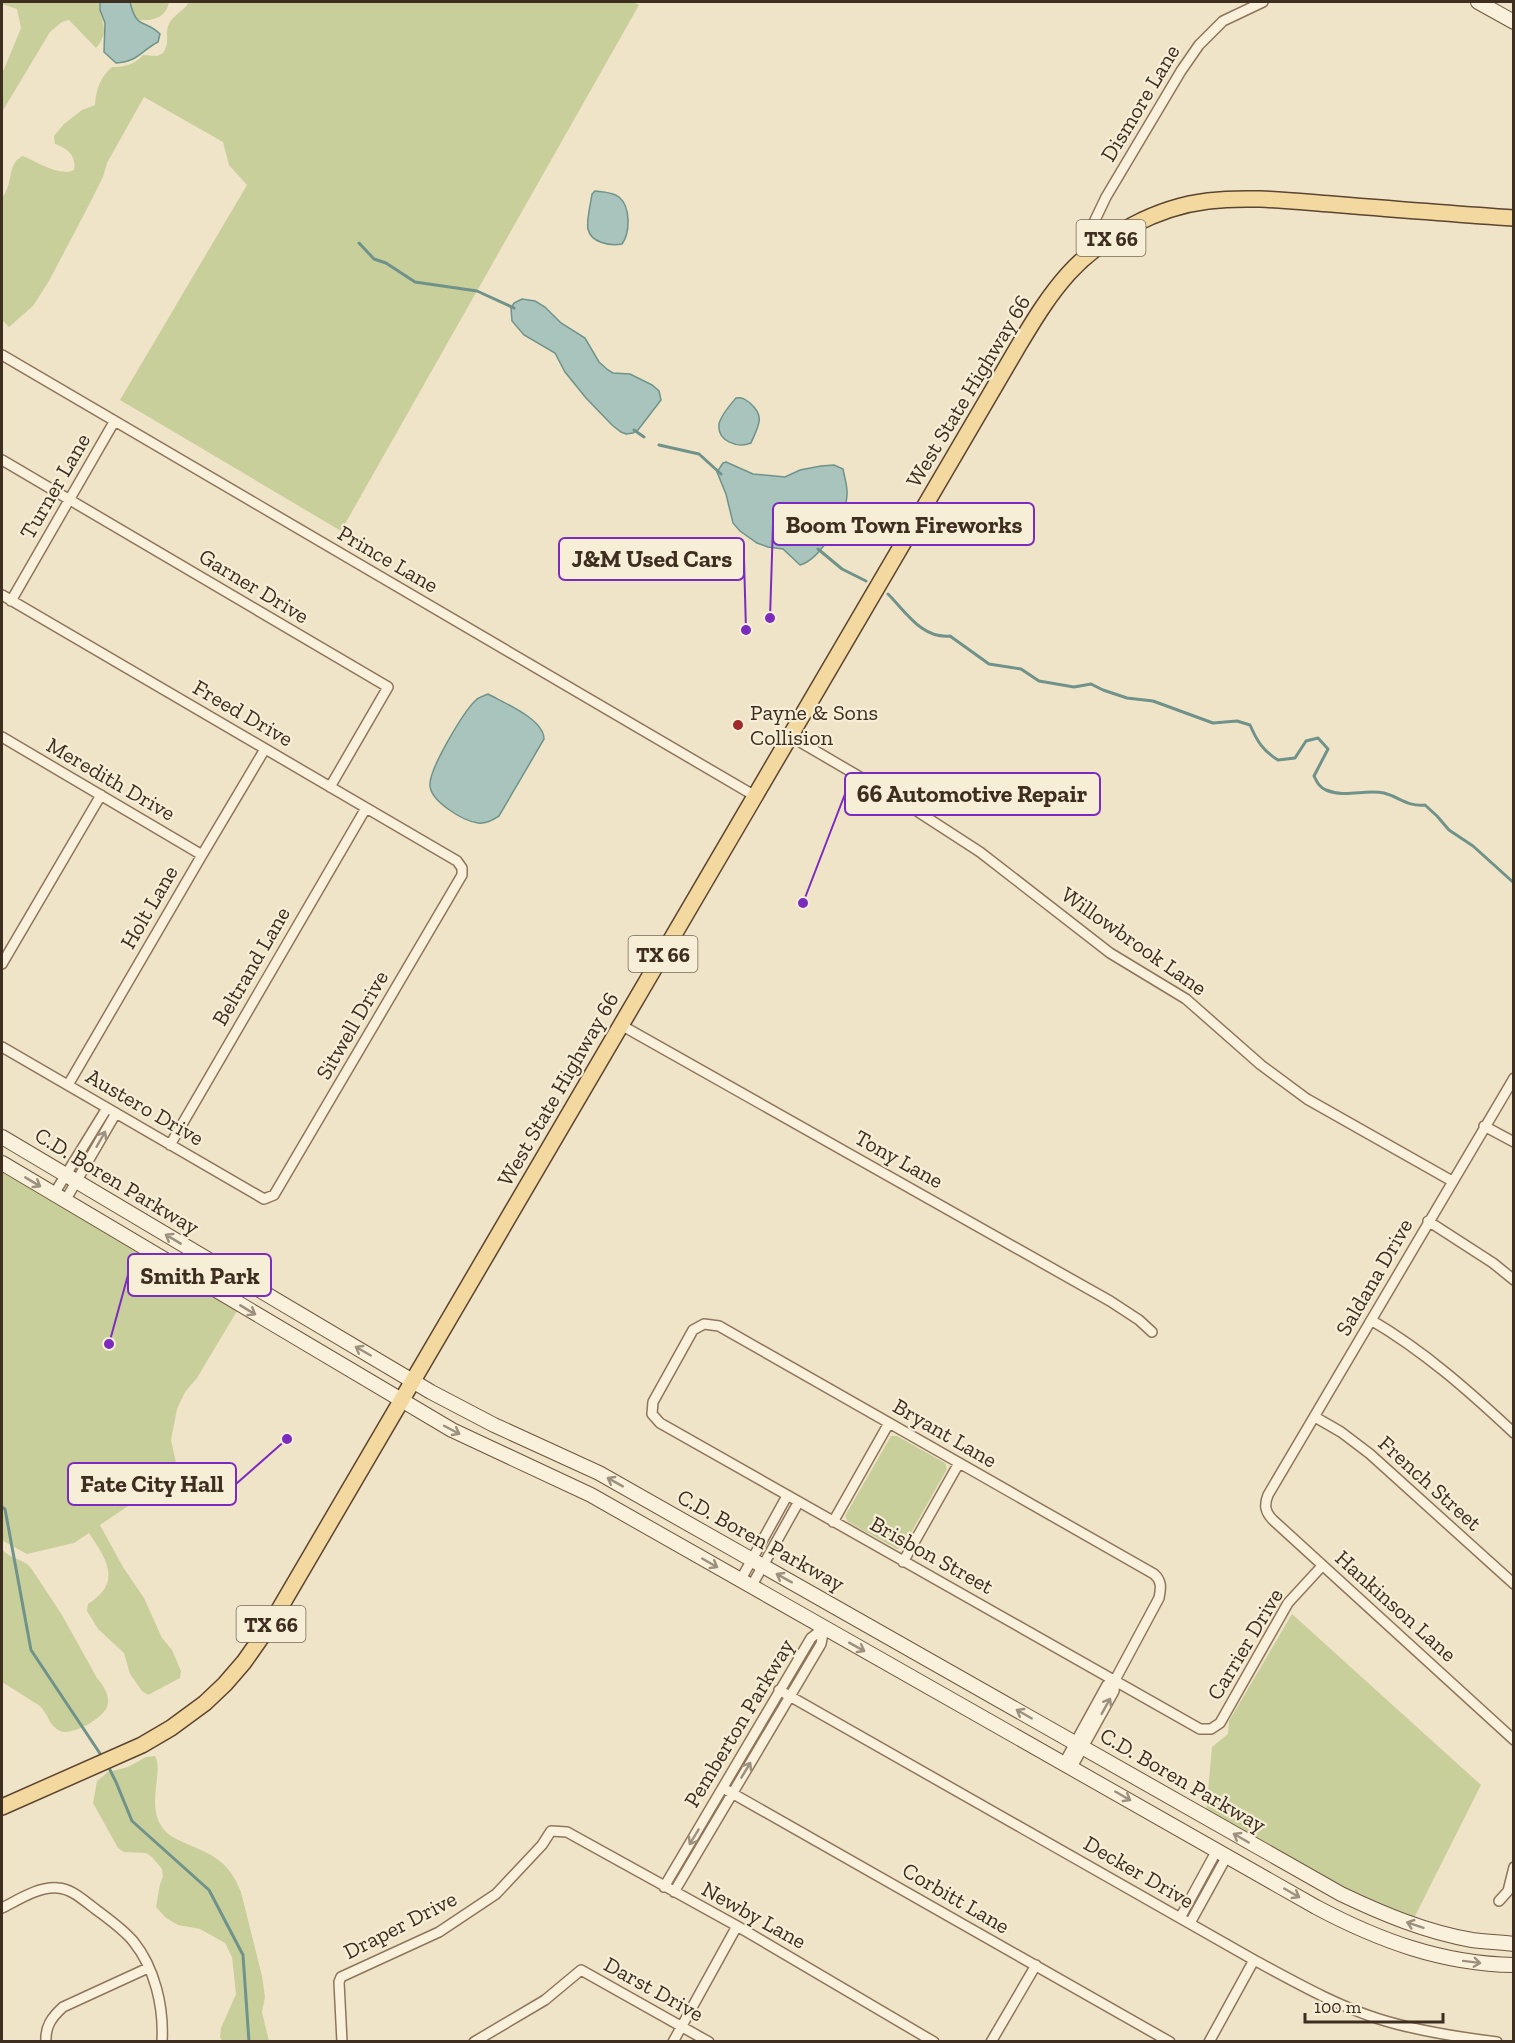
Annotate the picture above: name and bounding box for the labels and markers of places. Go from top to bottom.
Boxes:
callout: Boom Town Fireworks [773,503,1034,545]
callout: J&M Used Cars [559,538,744,580]
place label: Payne & Sons Collision [750,699,878,751]
marker: Payne & Sons Collision [731,718,745,732]
callout: 66 Automotive Repair [845,773,1100,815]
callout: Smith Park [128,1254,271,1296]
callout: Fate City Hall [68,1463,236,1505]

